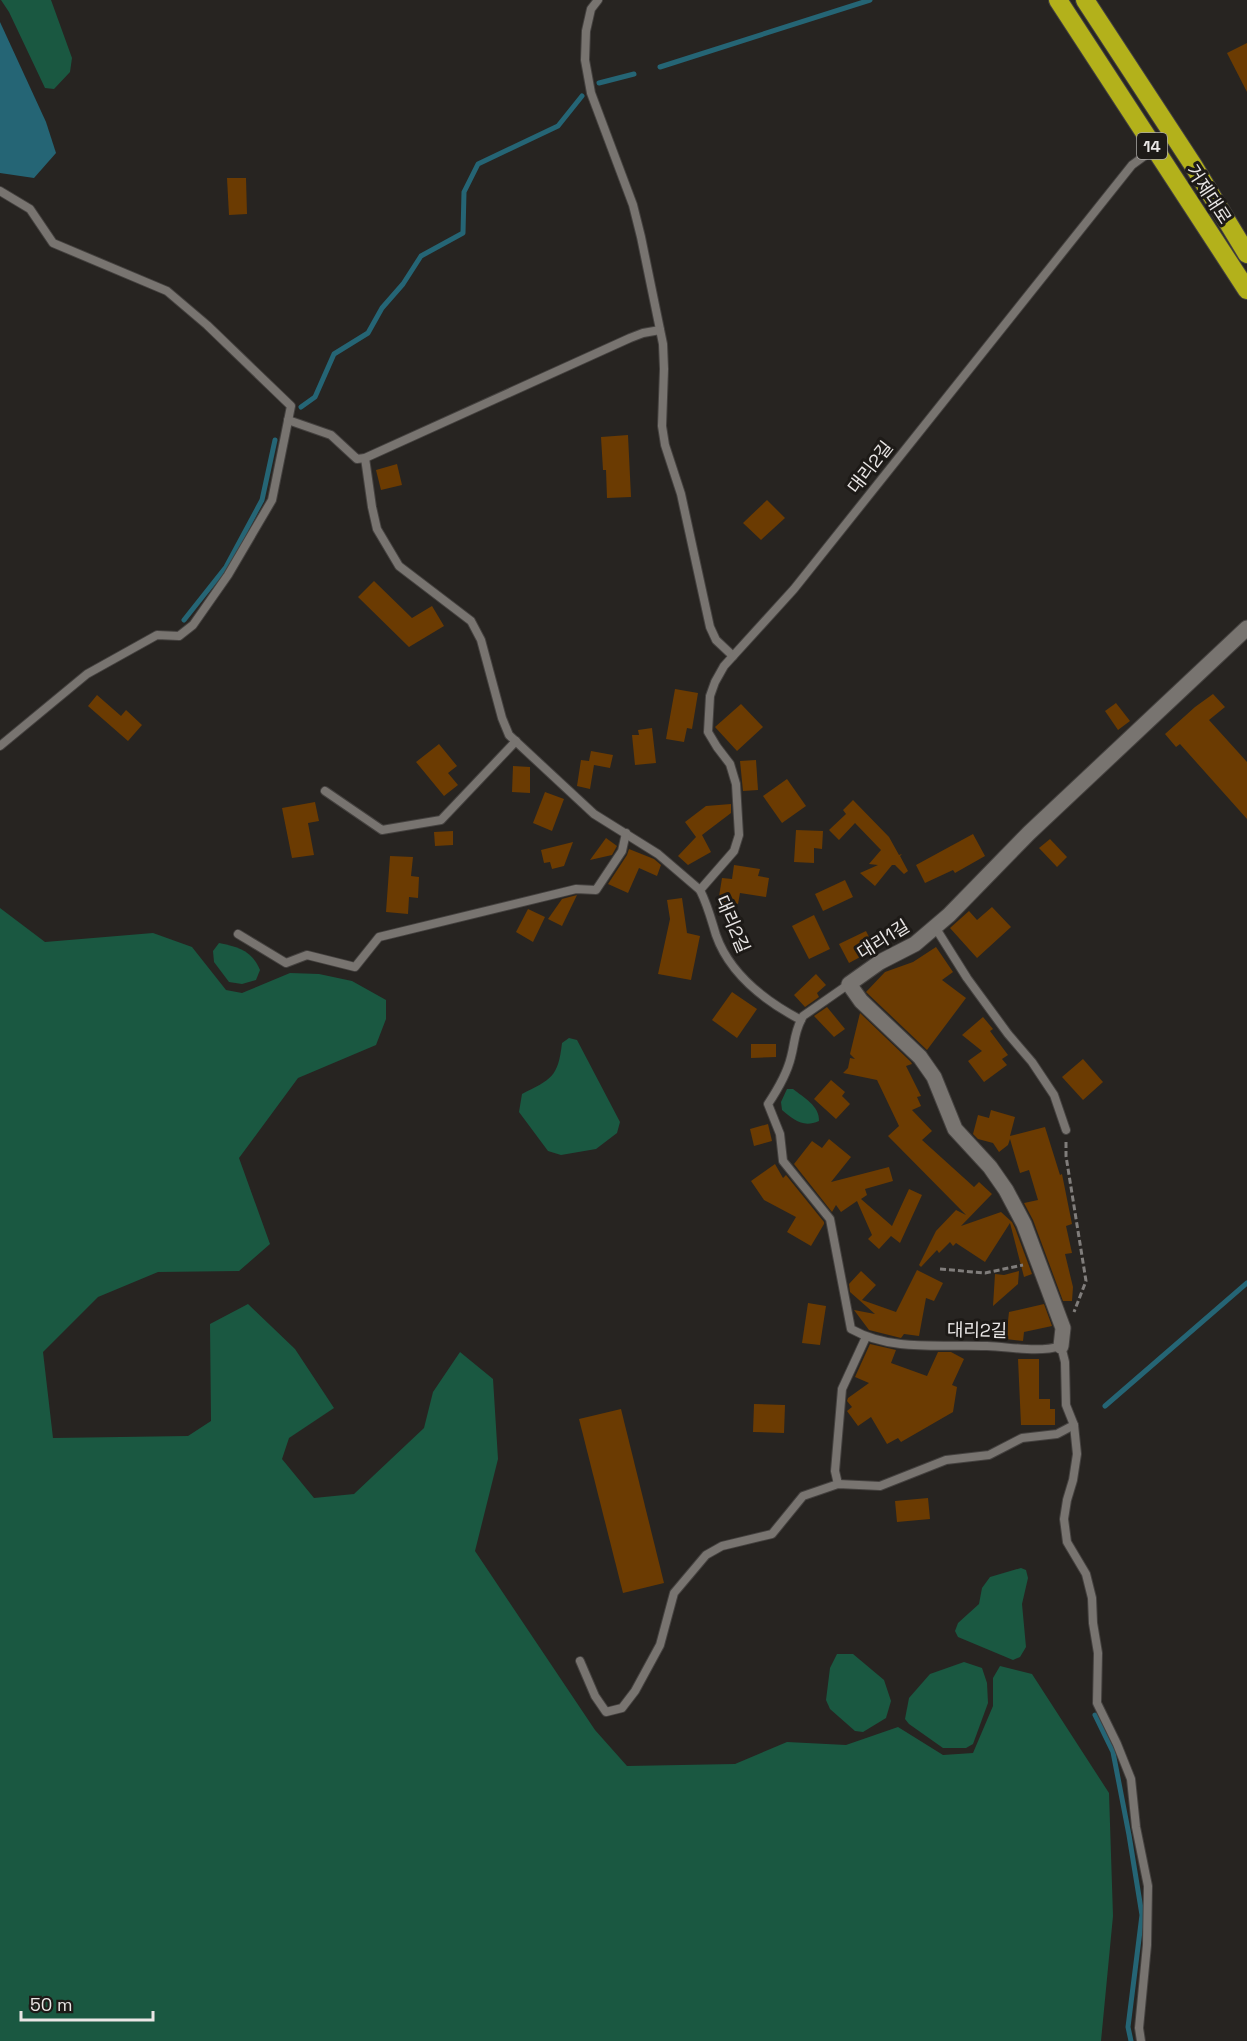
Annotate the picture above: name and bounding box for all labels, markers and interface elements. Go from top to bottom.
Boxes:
road number: 14 [1137,133,1167,159]
street label: 거제대로 [1181,160,1237,228]
street label: 대리2길 [842,436,898,498]
street label: 대리2길 [711,892,755,956]
street label: 대리1길 [853,914,913,964]
street label: 대리2길 [947,1318,1007,1342]
scale bar [21,1984,153,2022]
text: 50 m [30,1993,72,2016]

